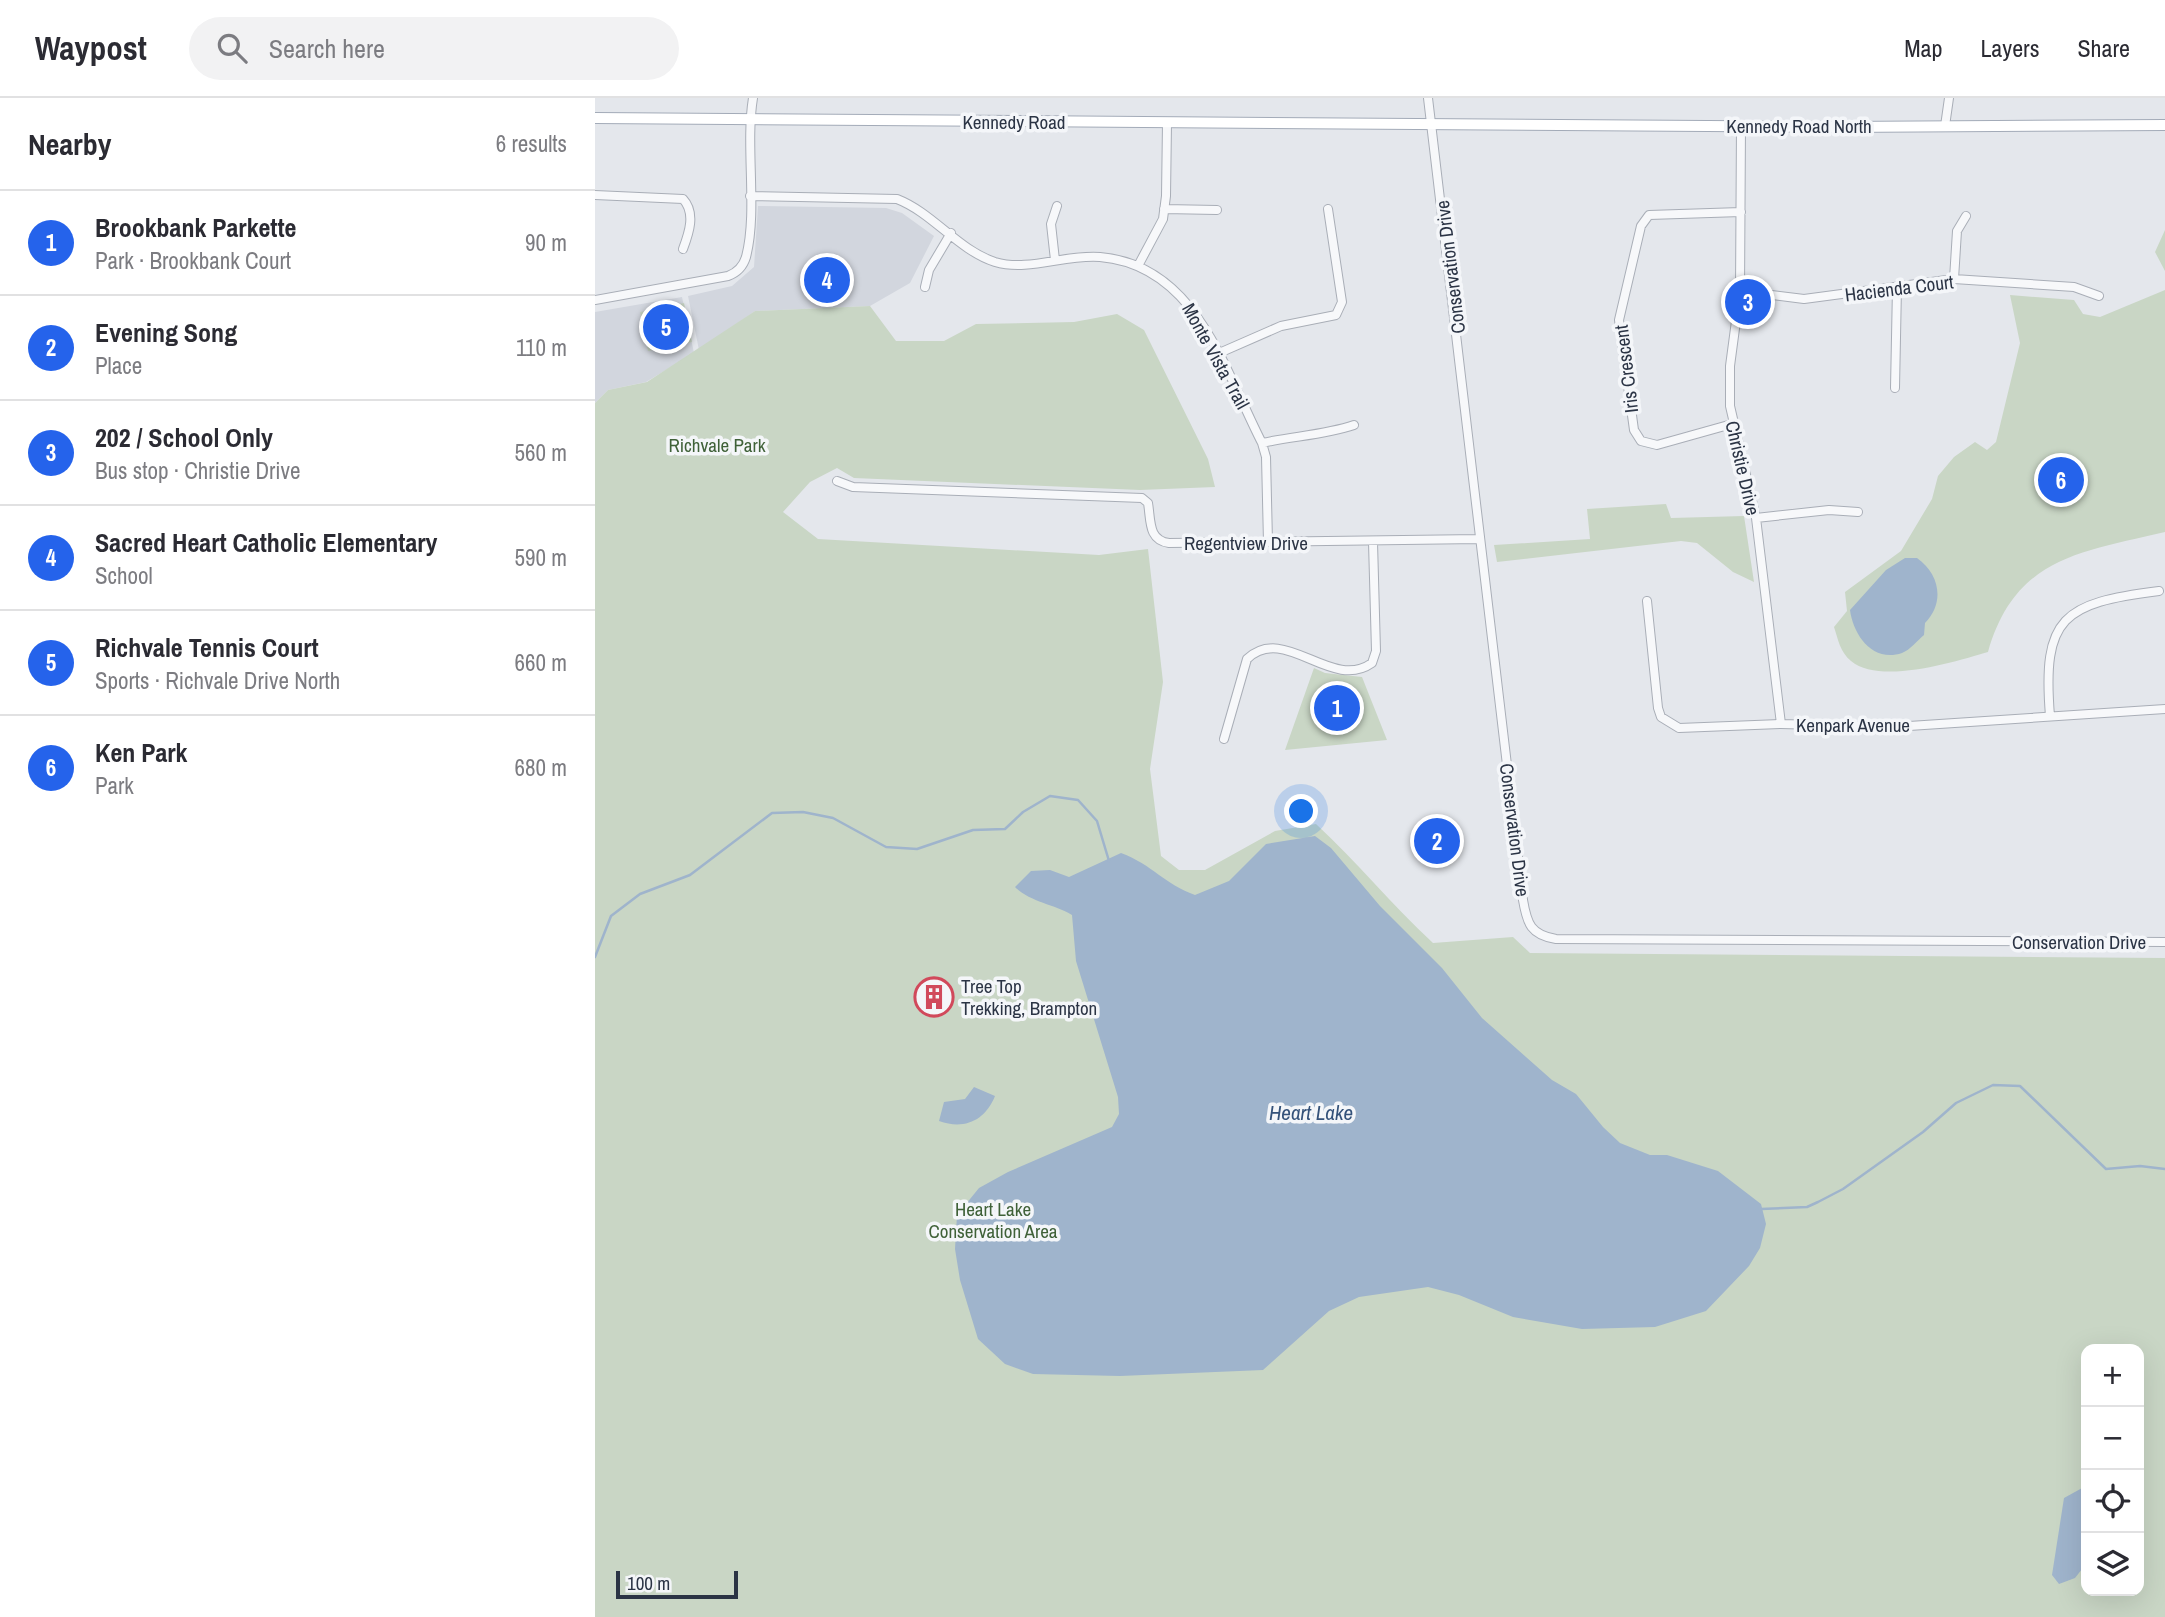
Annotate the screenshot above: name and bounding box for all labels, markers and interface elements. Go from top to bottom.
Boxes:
search box [189,17,679,80]
text: Waypost [35,26,147,70]
icon: search [213,29,251,67]
text: Search here [269,31,385,66]
text: Map [1904,32,1942,64]
text: Layers [1980,32,2039,64]
text: Share [2077,32,2130,64]
street label: Kennedy Road [962,109,1066,135]
street label: Kennedy Road North [1726,113,1872,139]
text: Nearby [28,124,111,164]
text: 6 results [496,128,567,159]
street label: Conservation Drive [1429,199,1471,335]
text: Brookbank Parkette [95,210,296,245]
text: 1 [46,227,56,258]
text: 90 m [525,227,567,258]
text: Park · Brookbank Court [95,245,291,276]
pin: 4 [804,254,850,306]
street label: Hacienda Court [1843,268,1955,308]
pin: 3 [1725,276,1771,328]
street label: Monte Vista Trail [1176,298,1256,414]
pin: 5 [643,301,689,353]
text: Evening Song [95,315,237,350]
street label: Iris Crescent [1608,323,1644,414]
text: 2 [46,332,56,363]
text: 110 m [516,332,567,363]
text: Place [95,350,142,381]
street label: Christie Drive [1720,418,1766,518]
text: 202 / School Only [95,420,273,455]
park label: Richvale Park [669,432,766,458]
text: 3 [46,437,56,468]
text: 560 m [515,437,567,468]
pin: 6 [2038,454,2084,506]
text: Bus stop · Christie Drive [95,455,300,486]
text: Sacred Heart Catholic Elementary [95,525,437,560]
street label: Regentview Drive [1184,530,1308,556]
text: 4 [46,542,56,573]
text: 590 m [515,542,567,573]
text: School [95,560,153,591]
text: Richvale Tennis Court [95,630,319,665]
text: 5 [46,647,56,678]
text: 660 m [515,647,567,678]
text: Sports · Richvale Drive North [95,665,340,696]
pin: 1 [1314,682,1360,734]
street label: Kenpark Avenue [1796,712,1910,738]
text: Ken Park [95,735,187,770]
text: 6 [46,752,56,783]
text: 680 m [515,752,567,783]
street label: Conservation Drive [1494,762,1536,898]
text: Park [95,770,134,801]
your location [1284,794,1318,828]
pin: 2 [1414,815,1460,867]
street label: Conservation Drive [2012,929,2146,955]
place label: Tree Top Trekking, Brampton [961,973,1097,1021]
building icon: Tree Top Trekking, Brampton [913,976,955,1018]
water label: Heart Lake [1269,1098,1353,1127]
park label: Heart Lake Conservation Area [928,1196,1058,1244]
map controls [2081,1344,2144,1596]
button: + [2081,1344,2144,1407]
button: − [2081,1407,2144,1470]
button: locate [2081,1470,2144,1533]
button: layers [2081,1533,2144,1596]
scale bar [616,1568,739,1600]
text: 100 m [627,1570,670,1596]

